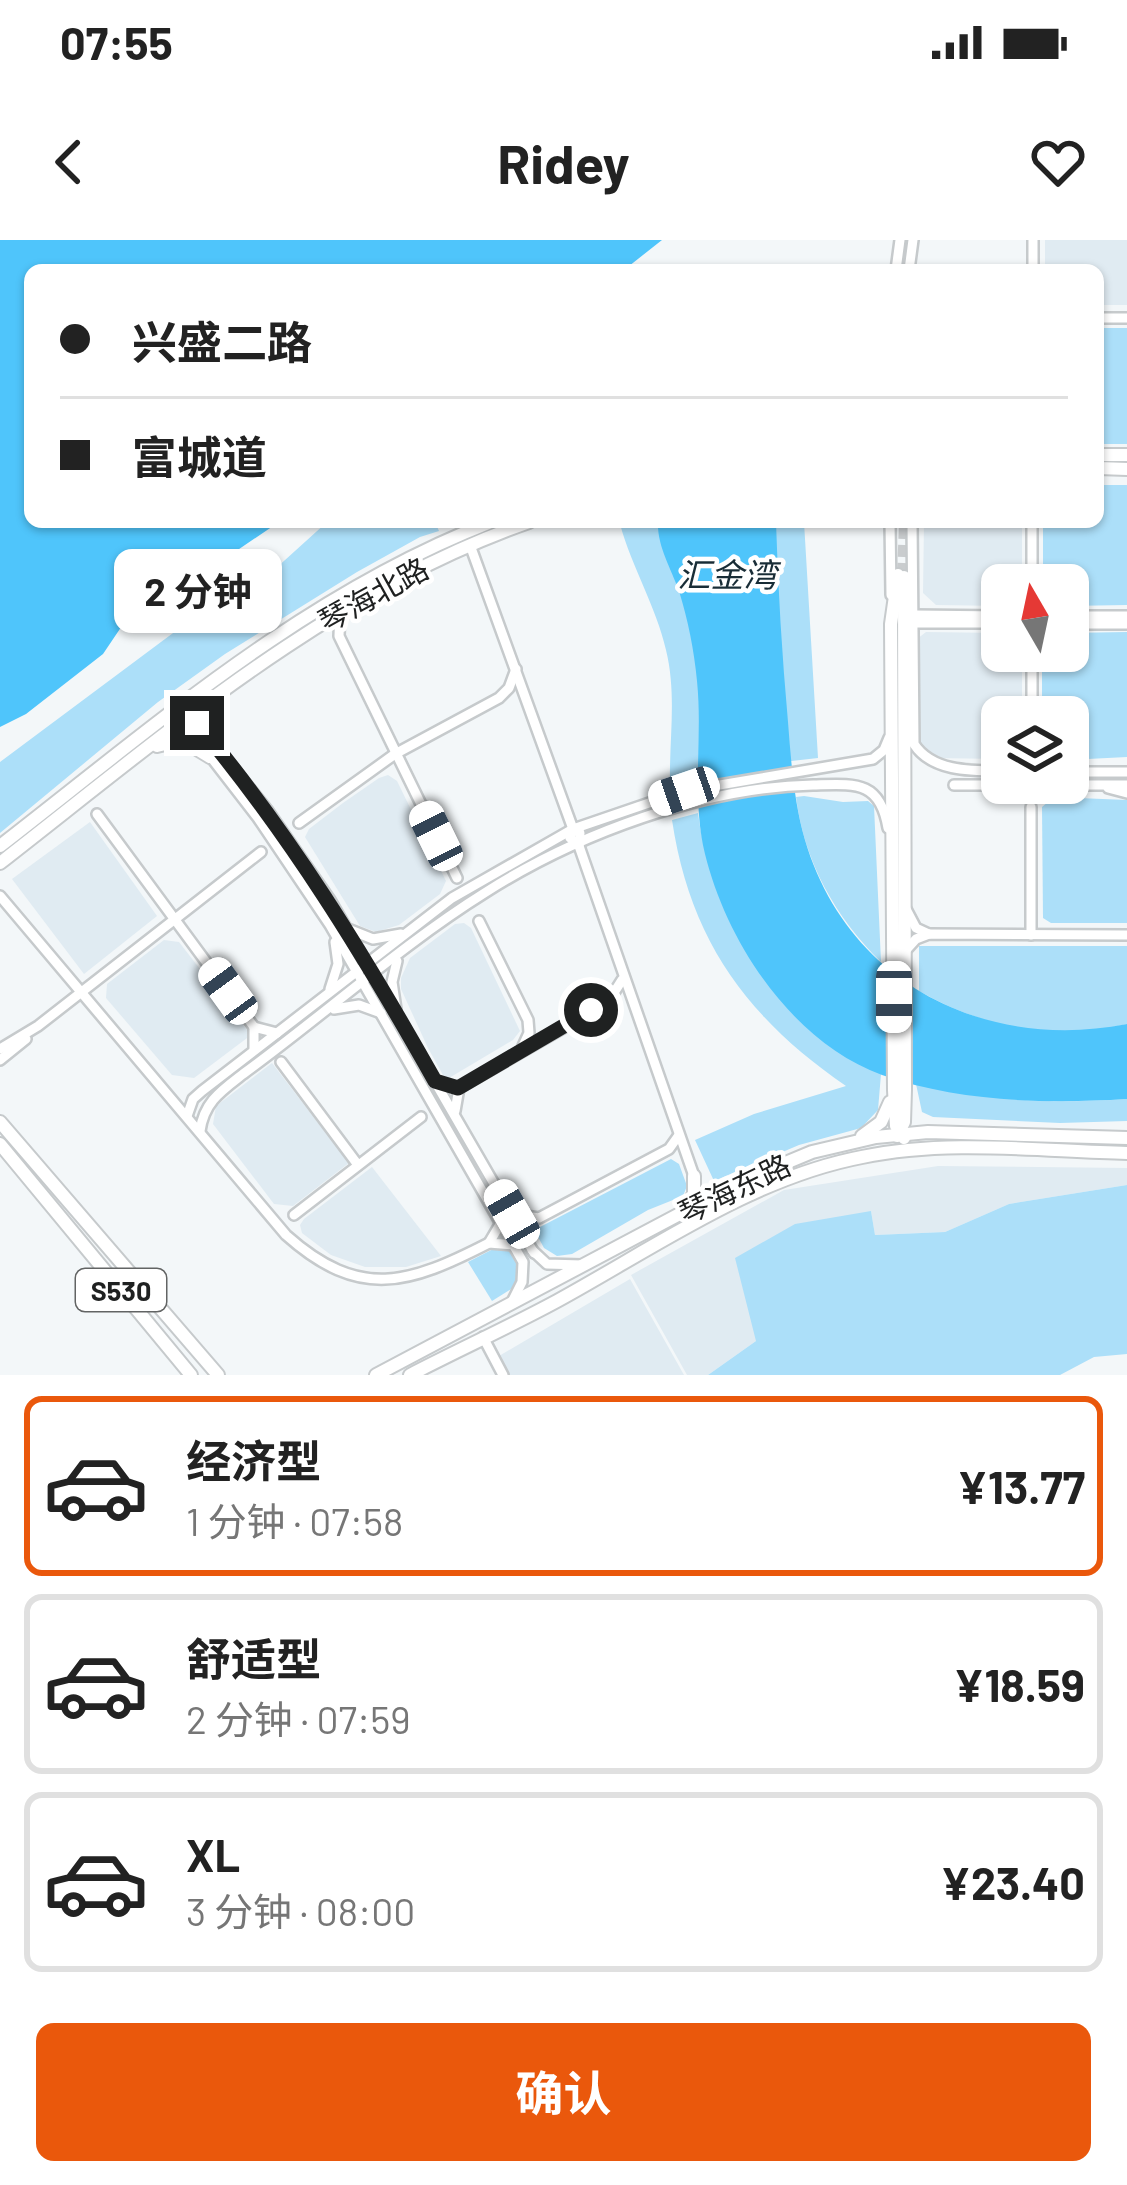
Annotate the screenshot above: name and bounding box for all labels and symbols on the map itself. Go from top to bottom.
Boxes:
callout: 2 分钟 [113,549,281,633]
street label: 琴海北路 [312,549,434,639]
water label: 汇金湾 [678,554,782,594]
north arrow [981,564,1089,672]
route end [170,696,224,750]
car [644,762,724,820]
car [404,796,468,876]
car [192,951,264,1031]
car [876,961,912,1033]
route start [564,983,618,1037]
street label: 琴海东路 [672,1146,796,1230]
car [478,1174,546,1254]
road number: S530 [76,1269,166,1311]

